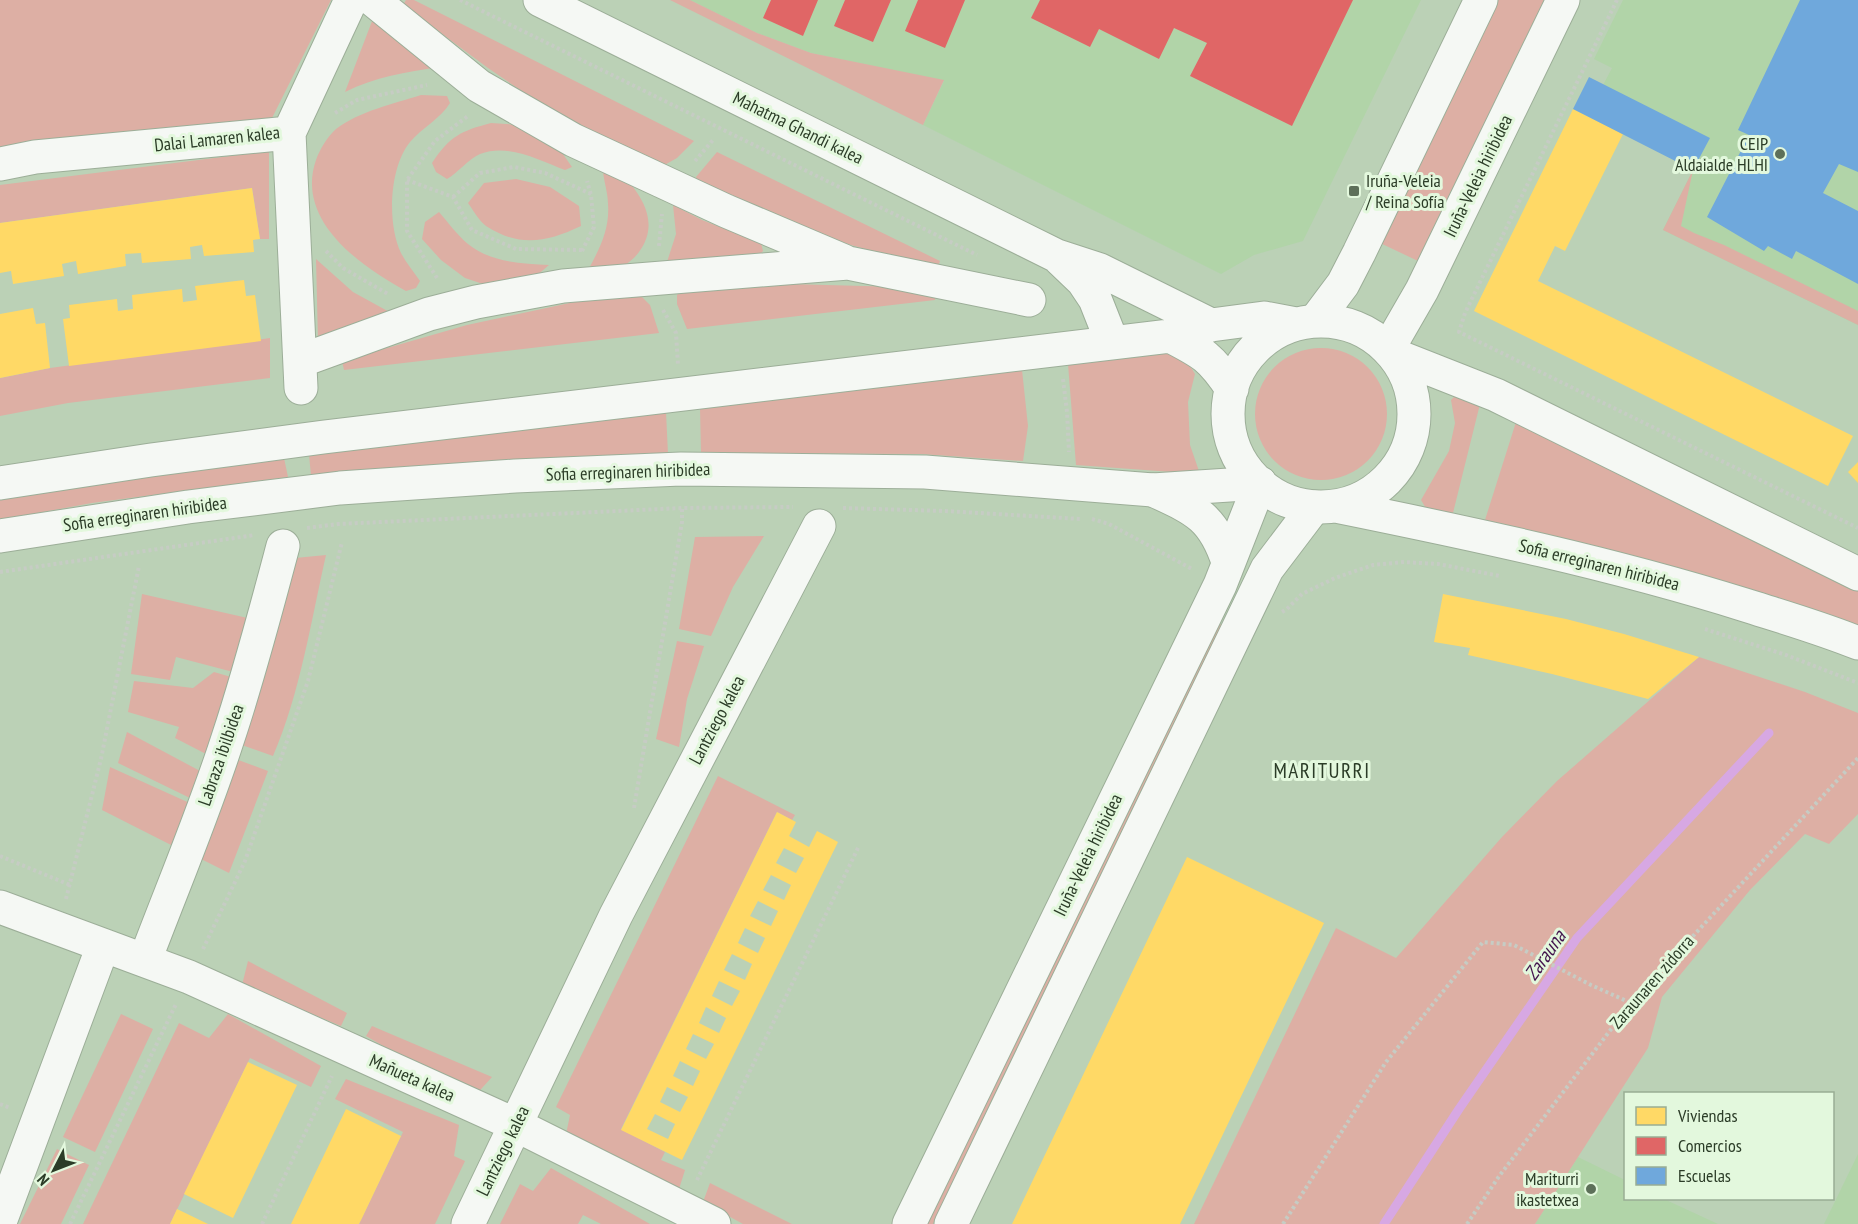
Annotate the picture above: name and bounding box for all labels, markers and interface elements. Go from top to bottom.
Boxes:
street label: Mahatma Ghandi kalea [729,86,867,169]
street label: Iruña-Veleia hiribidea [1438,111,1517,241]
street label: Dalai Lamaren kalea [153,120,281,157]
place label: CEIP Aldaialde HLHI [1675,132,1768,176]
marker: CEIP Aldaialde HLHI [1773,147,1787,161]
place label: Iruña-Veleia / Reina Sofía [1365,169,1444,213]
marker: Iruña-Veleia / Reina Sofía [1347,184,1361,198]
street label: Sofia erreginaren hiribidea [545,457,711,486]
street label: Sofia erreginaren hiribidea [62,491,228,536]
street label: Sofia erreginaren hiribidea [1516,533,1682,596]
street label: Lantziego kalea [684,671,750,768]
street label: Labraza ibilbidea [192,701,249,809]
district label: MARITURRI [1273,757,1371,784]
street label: Iruña-Veleia hiribidea [1048,790,1127,920]
water label: Zarauna [1518,924,1572,985]
street label: Zaraunaren zidorra [1605,930,1699,1033]
street label: Mañueta kalea [366,1049,458,1107]
legend [1624,1092,1834,1200]
street label: Lantziego kalea [471,1102,534,1200]
text: Viviendas [1677,1104,1738,1127]
text: Comercios [1678,1134,1742,1157]
north arrow [24,1140,84,1200]
text: Escuelas [1678,1164,1731,1187]
place label: Mariturri ikastetxea [1516,1167,1579,1211]
text: N [33,1170,53,1190]
marker: Mariturri ikastetxea [1584,1182,1598,1196]

